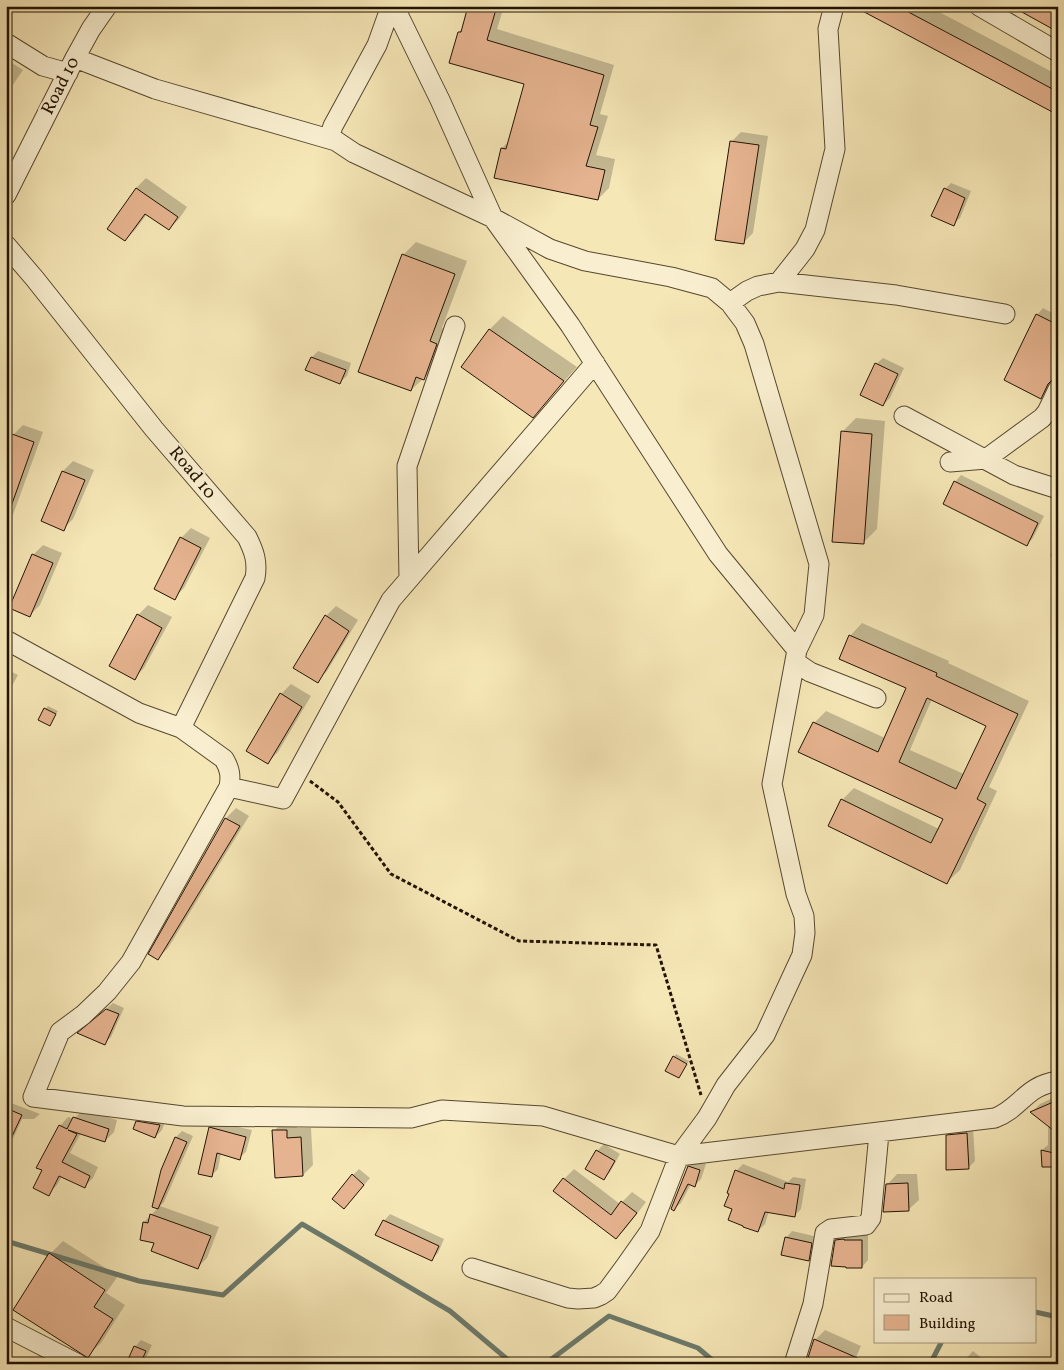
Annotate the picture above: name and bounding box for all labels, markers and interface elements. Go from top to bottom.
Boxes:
street label: Road 10 [36,53,86,119]
street label: Road 10 [162,441,222,505]
legend [874,1278,1036,1342]
text: Road [919,1288,953,1309]
text: Building [919,1314,976,1335]

